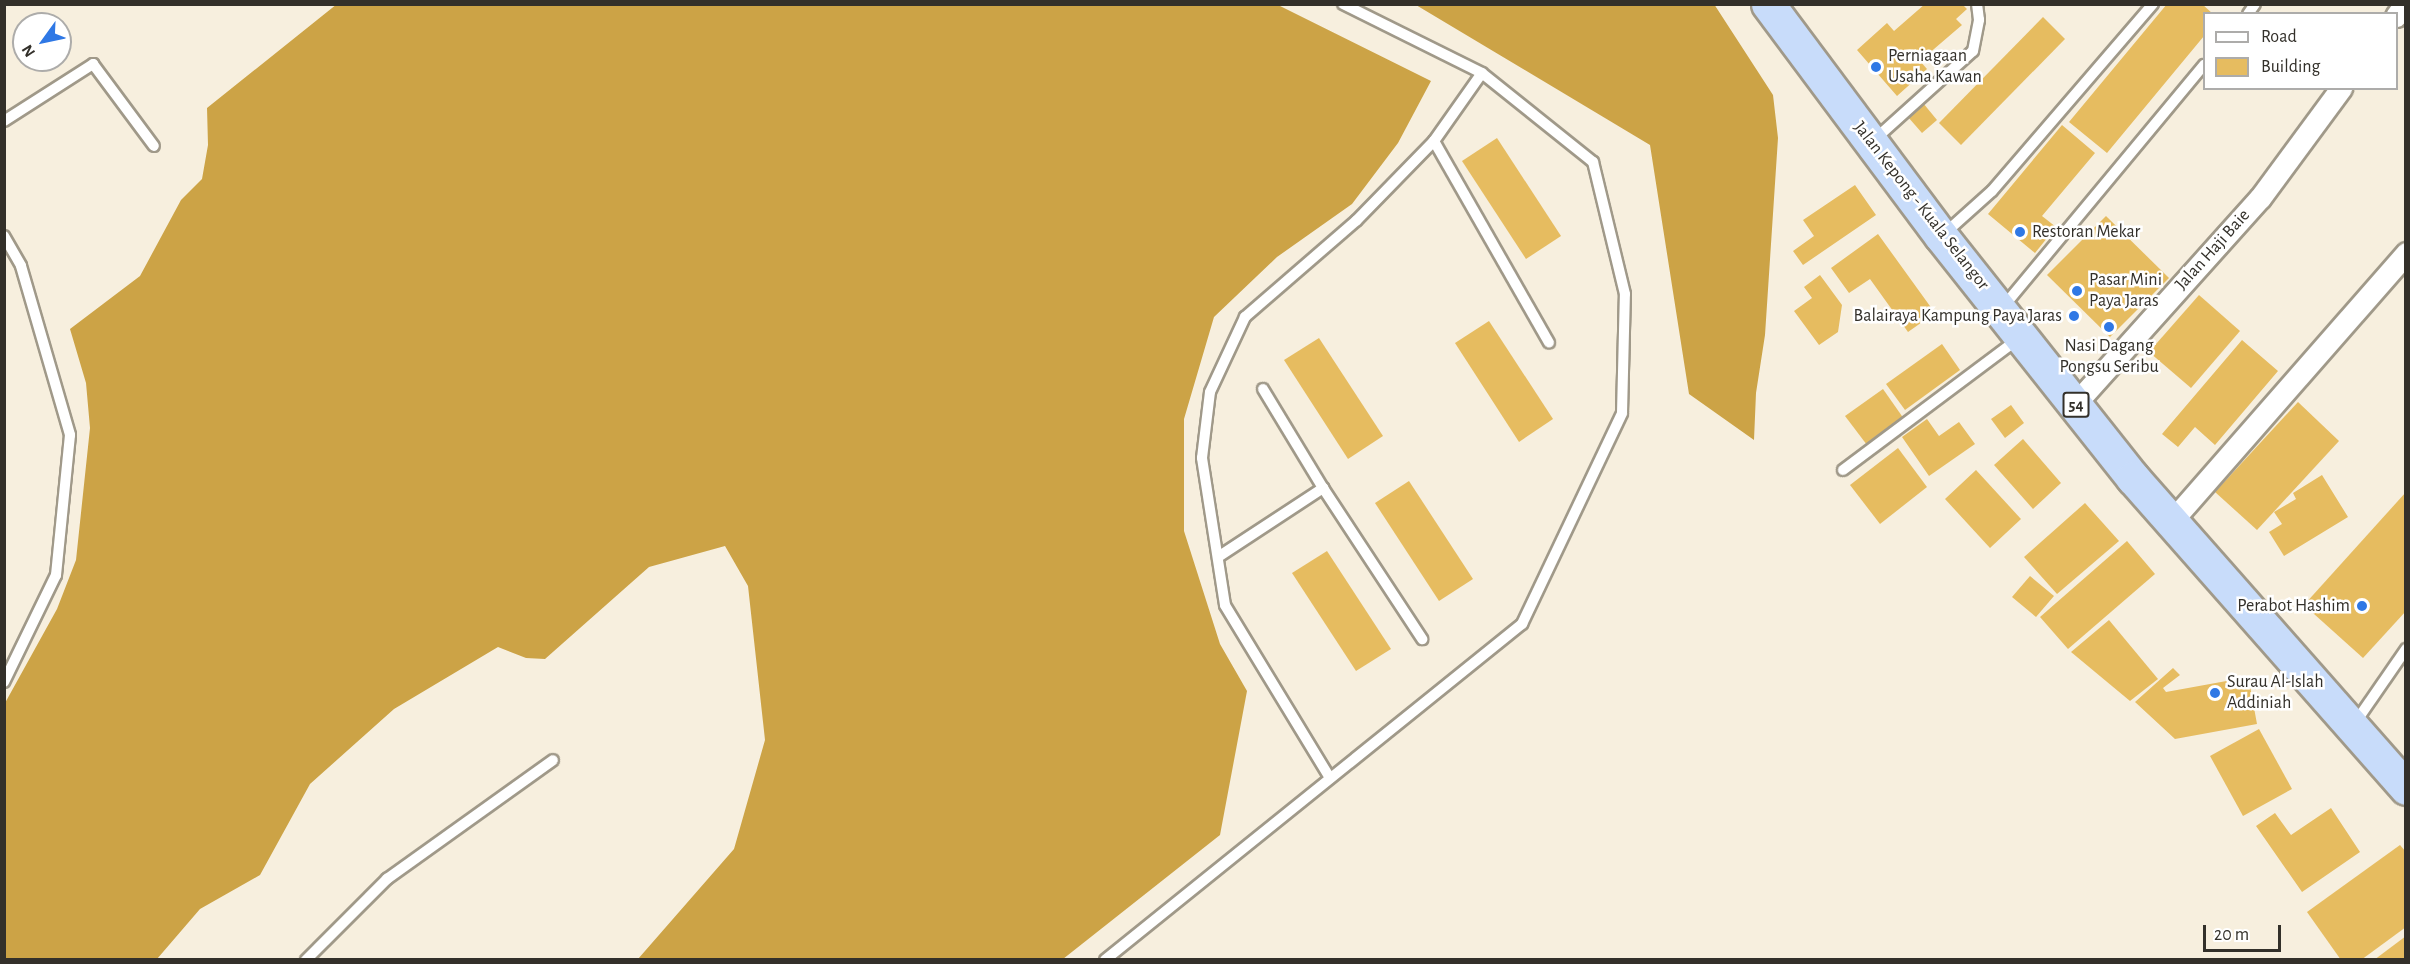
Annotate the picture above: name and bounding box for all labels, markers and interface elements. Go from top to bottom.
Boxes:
north arrow [12,12,72,72]
legend [2203,12,2398,90]
text: Road [2261,28,2297,46]
text: N [19,42,38,60]
place label: Perniagaan Usaha Kawan [1888,46,1982,88]
text: Building [2261,58,2320,76]
marker: Perniagaan Usaha Kawan [1869,60,1883,74]
street label: Jalan Kepong - Kuala Selangor [1849,117,1993,295]
street label: Jalan Haji Baie [2171,205,2255,295]
place label: Restoran Mekar [2032,221,2140,243]
marker: Restoran Mekar [2013,225,2027,239]
place label: Pasar Mini Paya Jaras [2089,270,2162,312]
marker: Pasar Mini Paya Jaras [2070,284,2084,298]
place label: Balairaya Kampung Paya Jaras [1853,305,2062,327]
marker: Balairaya Kampung Paya Jaras [2067,309,2081,323]
marker: Nasi Dagang Pongsu Seribu [2102,320,2116,334]
place label: Nasi Dagang Pongsu Seribu [2059,336,2159,378]
road number: 54 [2062,392,2090,418]
place label: Perabot Hashim [2237,595,2350,617]
marker: Perabot Hashim [2355,599,2369,613]
place label: Surau Al-Islah Addiniah [2227,672,2324,714]
marker: Surau Al-Islah Addiniah [2208,686,2222,700]
scale bar [2206,913,2284,951]
text: 20 m [2214,926,2249,944]

